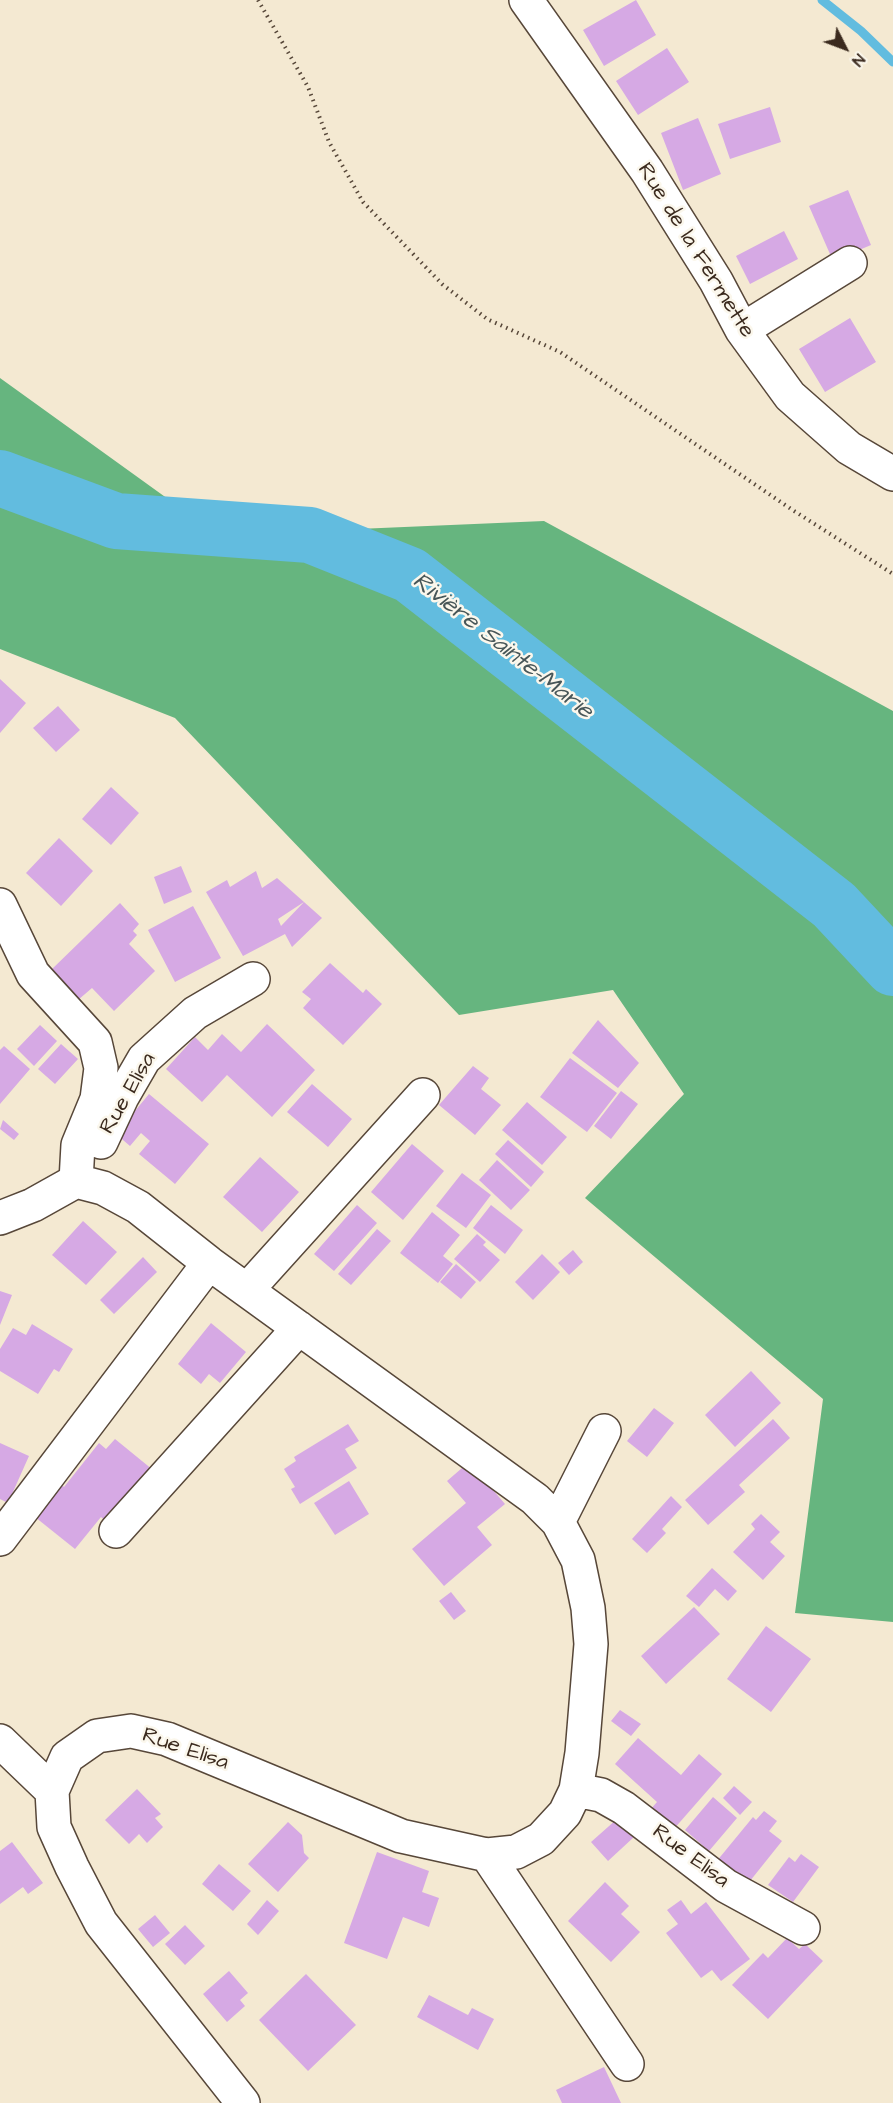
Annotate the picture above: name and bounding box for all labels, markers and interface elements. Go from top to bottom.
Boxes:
north arrow [815,18,875,78]
text: N [847,49,870,71]
street label: Rue de la Fermette [631,159,759,343]
water label: Rivière Sainte-Marie [406,568,598,726]
street label: Rue Elisa [95,1049,163,1139]
street label: Rue Elisa [138,1723,232,1777]
street label: Rue Elisa [646,1819,734,1895]

